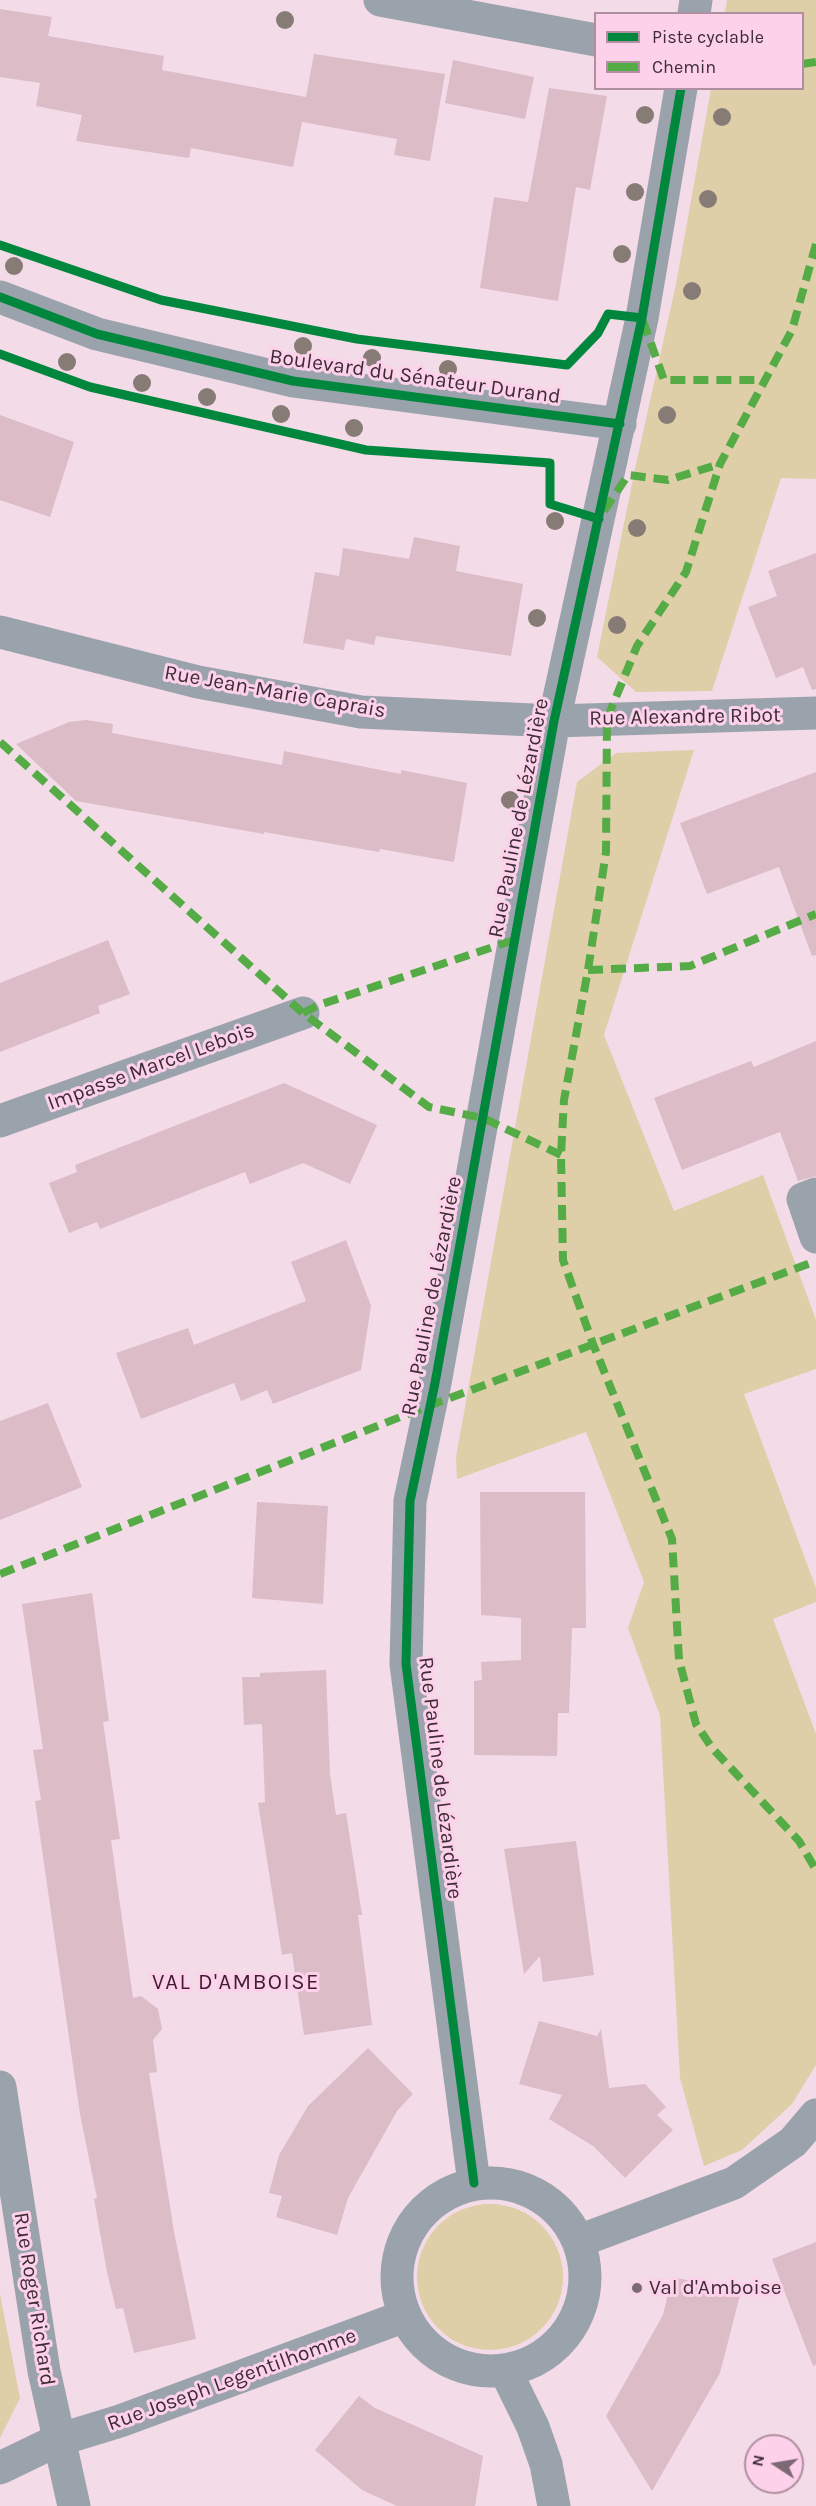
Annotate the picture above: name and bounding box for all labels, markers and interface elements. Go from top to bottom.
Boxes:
legend [594,12,804,90]
text: Piste cyclable [652,26,764,48]
text: Chemin [652,56,716,78]
street label: Boulevard du Sénateur Durand [268,344,562,410]
street label: Rue Jean-Marie Caprais [162,660,388,724]
street label: Rue Pauline de Lézardière [483,696,555,940]
street label: Rue Alexandre Ribot [589,703,781,731]
street label: Impasse Marcel Lebois [44,1018,258,1116]
street label: Rue Pauline de Lézardière [396,1174,468,1418]
street label: Rue Pauline de Lézardière [413,1656,467,1900]
district label: VAL D'AMBOISE [152,1970,320,1996]
street label: Rue Roger Richard [8,2211,60,2387]
place label: Val d'Amboise [649,2275,782,2301]
marker: Val d'Amboise [630,2281,644,2295]
street label: Rue Joseph Legentilhomme [104,2323,360,2437]
north arrow [744,2434,804,2494]
text: N [747,2453,768,2468]

